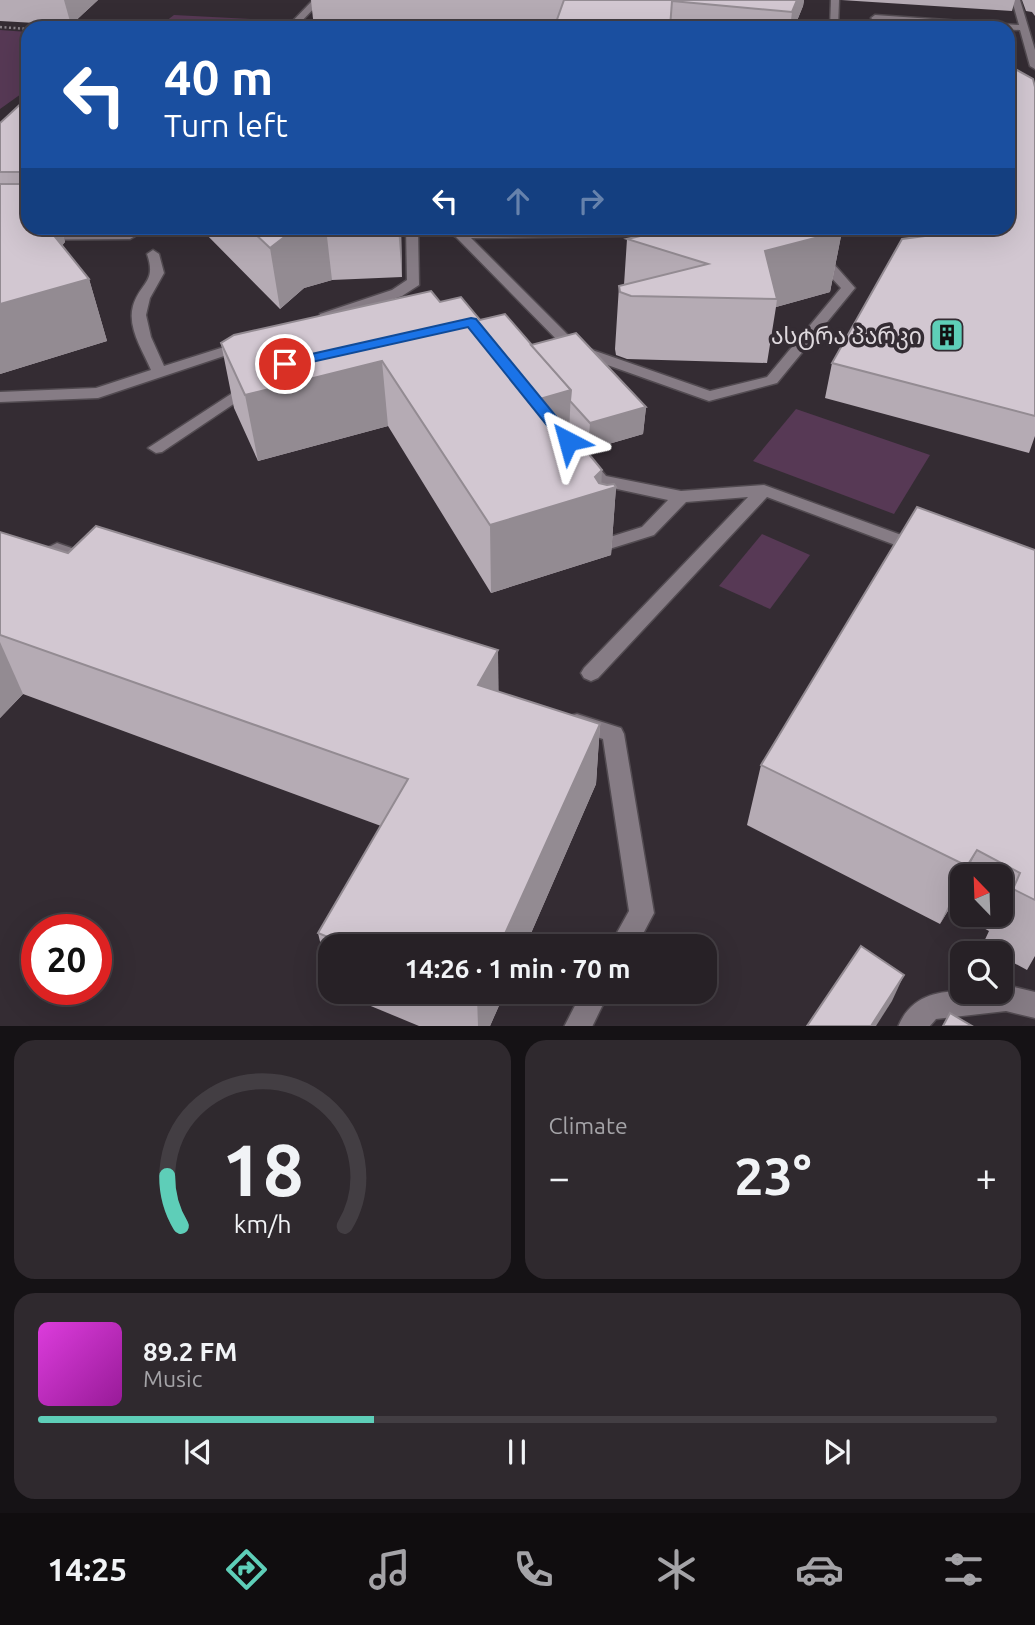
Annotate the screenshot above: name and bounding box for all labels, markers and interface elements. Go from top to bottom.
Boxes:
icon: left [49,49,140,140]
text: 40 m [164,49,273,104]
text: Turn left [164,107,288,143]
icon: left [426,182,464,220]
icon: ahead [499,182,537,220]
icon: right [572,182,610,220]
building icon: ასტრა პარკი [928,316,966,354]
place label: ასტრა პარკი [771,323,922,350]
pin [255,334,315,394]
icon: arrive [266,345,304,383]
position arrow [531,404,605,478]
north arrow [950,864,1013,928]
map controls [950,864,1013,1004]
speed limit sign: 20 [21,914,112,1005]
button: search [950,941,1013,1004]
text: 14:26 · 1 min · 70 m [404,954,631,983]
text: Climate [549,1113,628,1138]
text: 18 [221,1128,303,1210]
text: 23° [734,1147,811,1205]
text: − [549,1156,570,1198]
text: + [976,1156,997,1198]
text: km/h [233,1209,291,1237]
text: 89.2 FM [143,1337,237,1366]
text: Music [143,1366,202,1391]
icon: previous [179,1433,217,1471]
icon: pause [498,1433,536,1471]
icon: next [818,1433,856,1471]
icon: directions [222,1545,271,1594]
icon: music [365,1545,414,1594]
icon: phone [509,1545,558,1594]
icon: climate [652,1545,701,1594]
icon: car [795,1545,844,1594]
icon: filters [939,1545,988,1594]
text: 14:25 [47,1551,127,1587]

